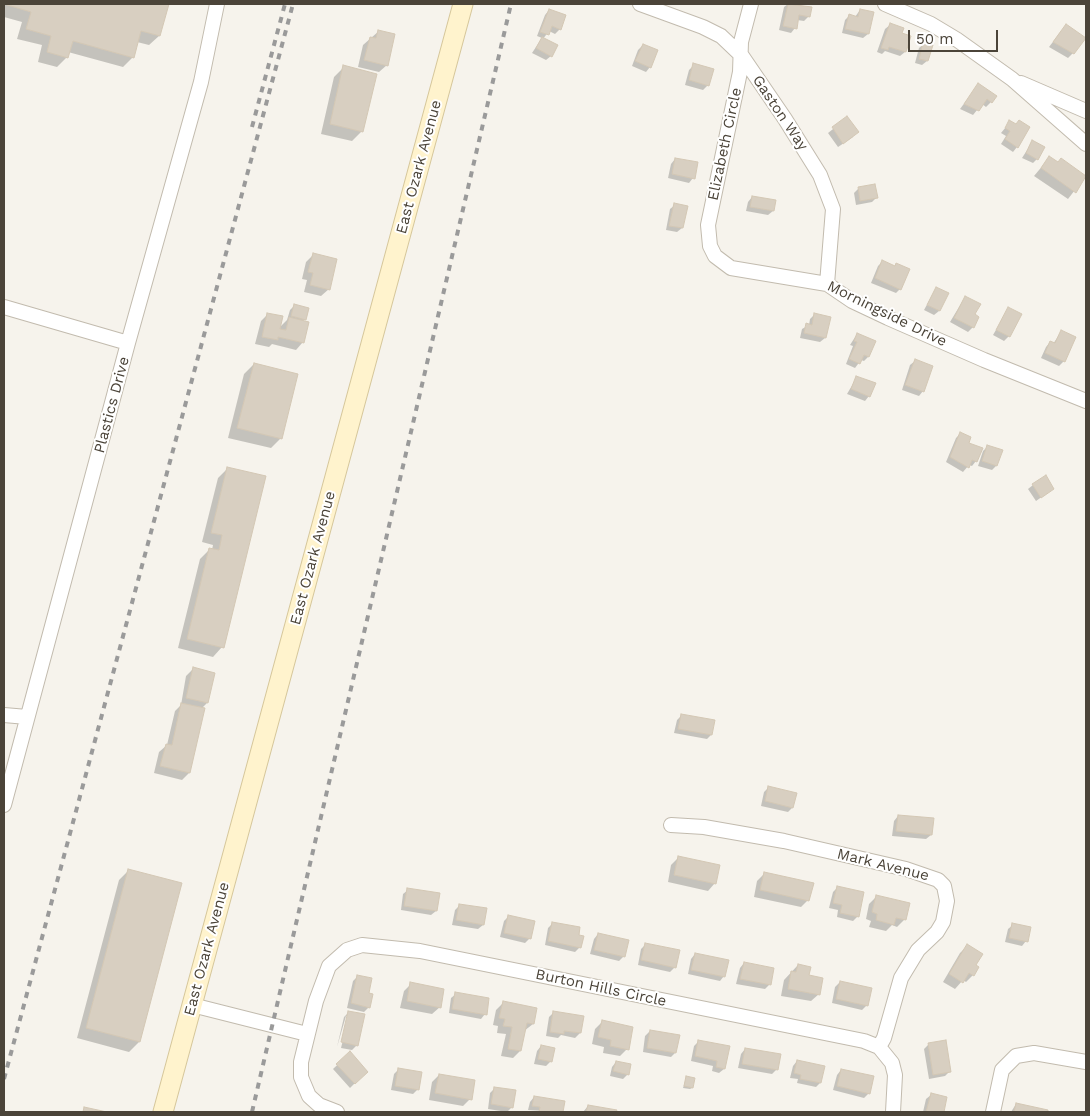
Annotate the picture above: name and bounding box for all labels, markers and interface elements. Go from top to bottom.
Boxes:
scale bar [910,20,1000,52]
text: 50 m [916,30,953,48]
street label: Gaston Way [748,72,812,154]
street label: Elizabeth Circle [704,86,746,202]
street label: East Ozark Avenue [392,98,446,236]
street label: Morningside Drive [824,277,950,351]
street label: Plastics Drive [90,355,134,455]
street label: East Ozark Avenue [286,489,340,627]
street label: Mark Avenue [835,845,931,885]
street label: East Ozark Avenue [180,880,234,1018]
street label: Burton Hills Circle [534,965,668,1011]

